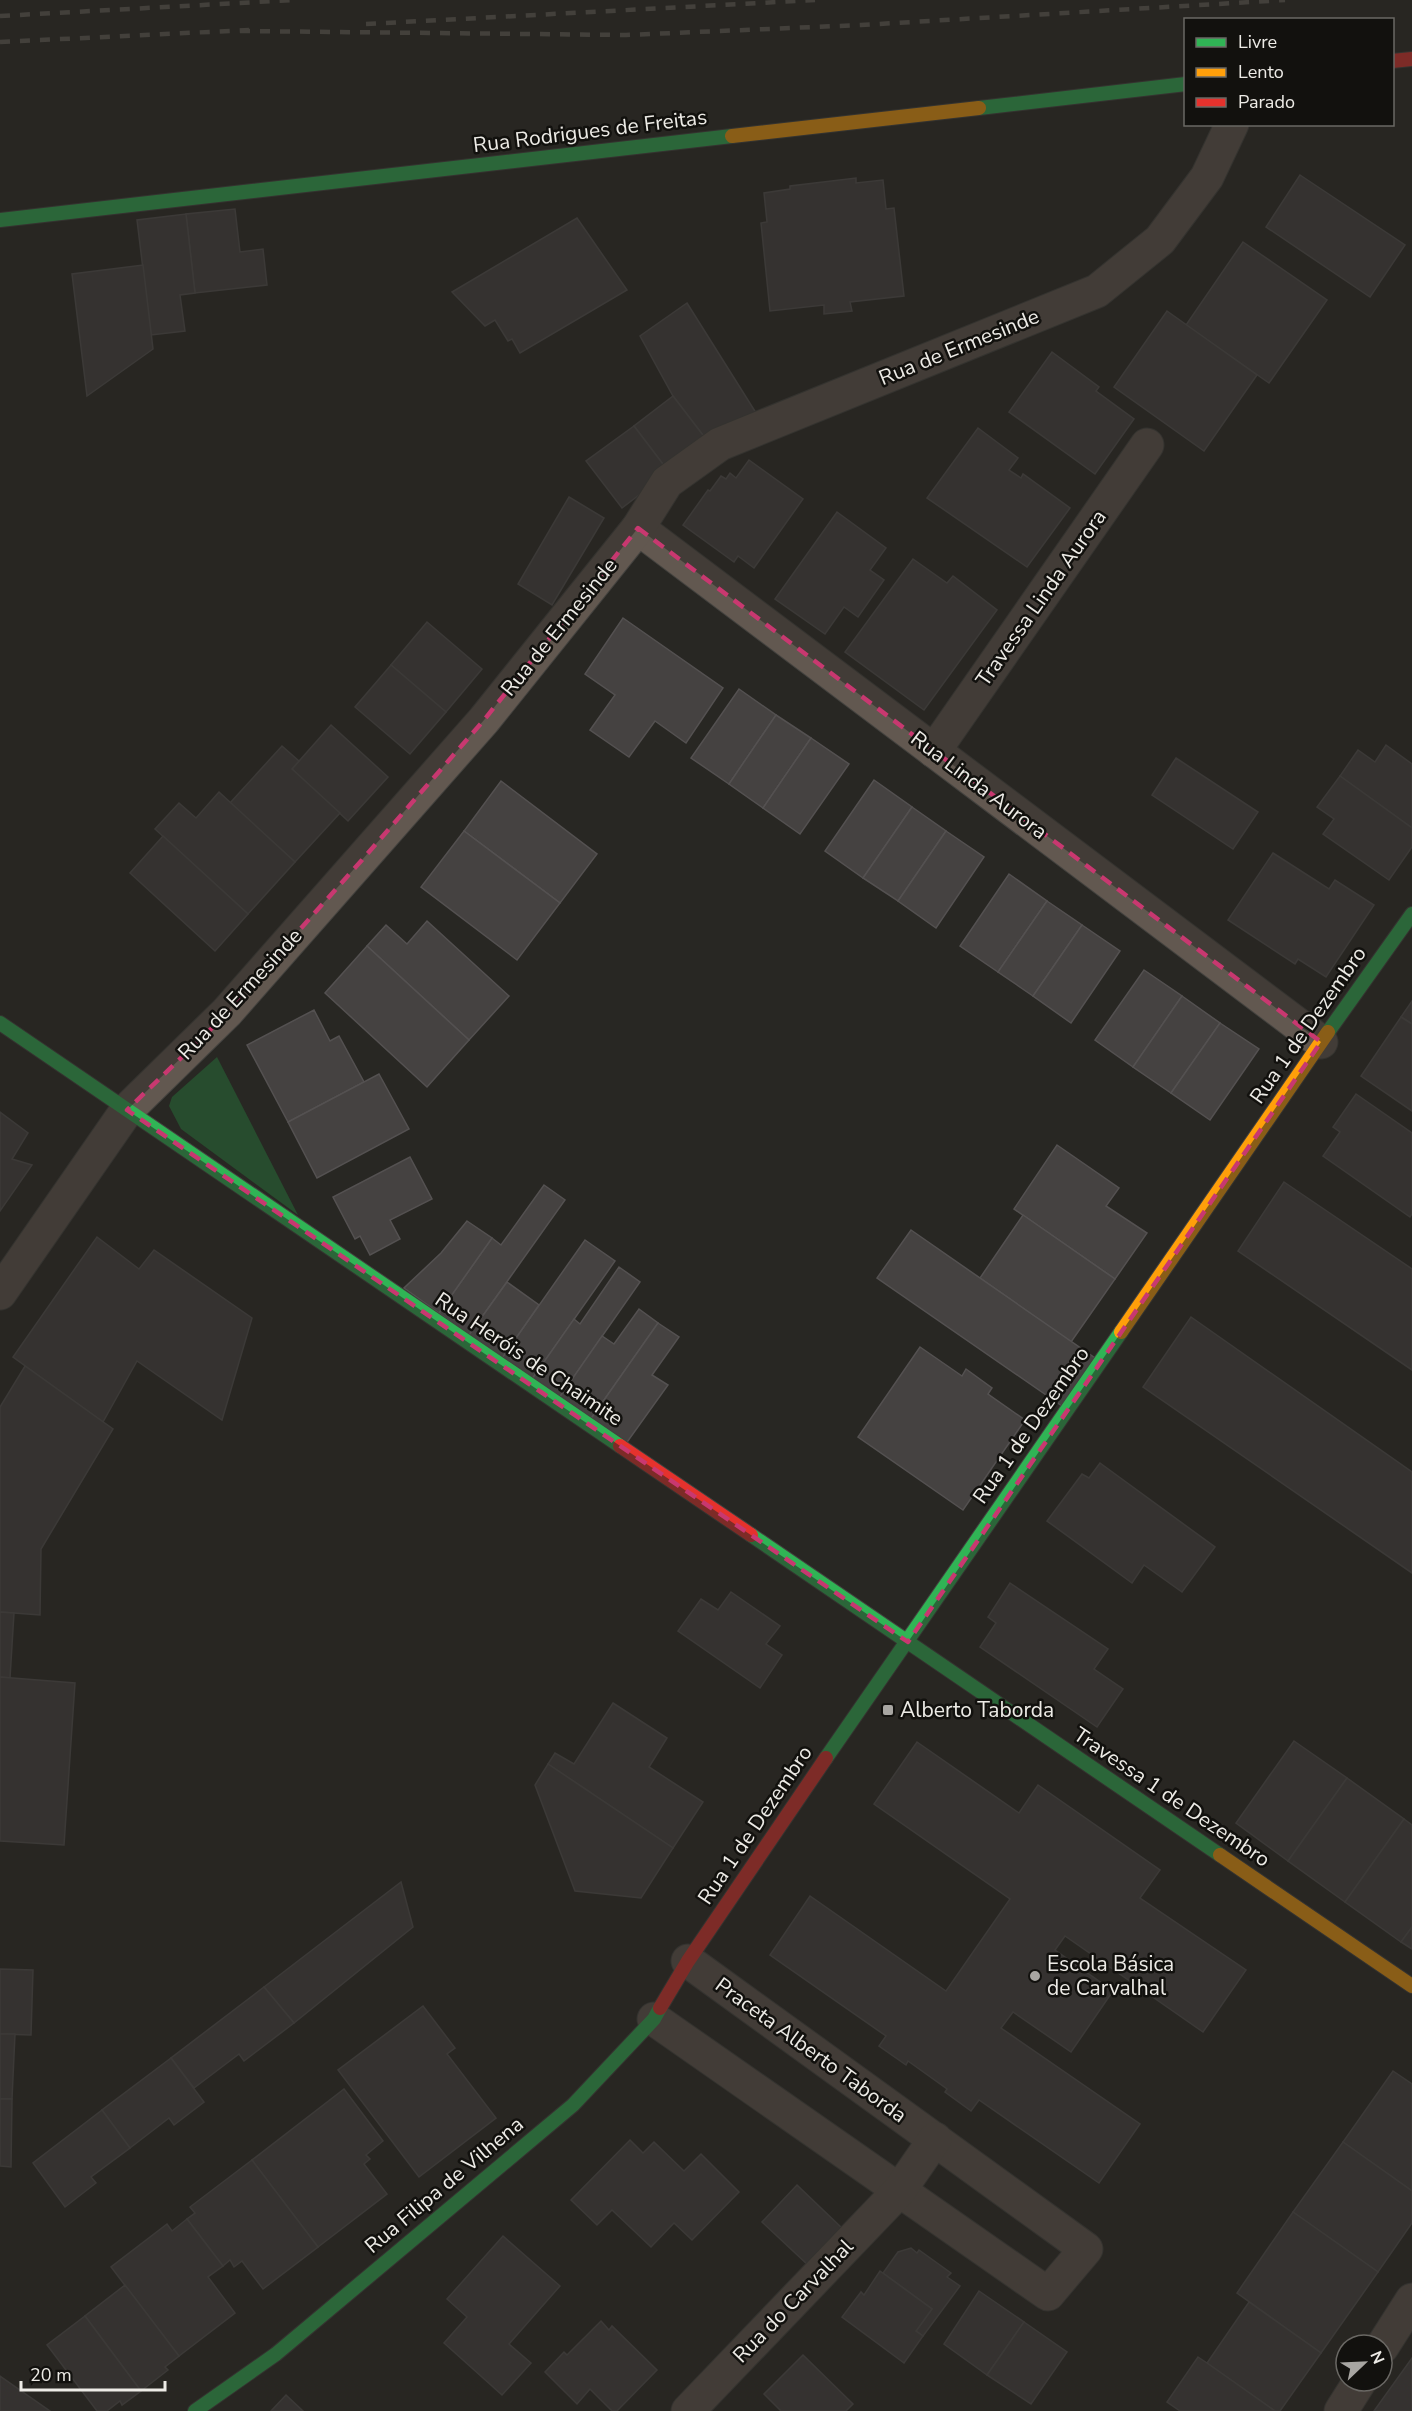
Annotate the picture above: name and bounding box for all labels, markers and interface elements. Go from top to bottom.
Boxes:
legend [1184,18,1394,126]
text: Livre [1238,30,1277,54]
text: Lento [1238,60,1284,84]
text: Parado [1238,90,1295,114]
street label: Rua Rodrigues de Freitas [471,103,709,159]
street label: Rua de Ermesinde [875,302,1043,392]
street label: Travessa Linda Aurora [969,504,1113,692]
street label: Rua de Ermesinde [494,552,624,702]
street label: Rua Linda Aurora [905,724,1053,846]
street label: Rua de Ermesinde [172,922,308,1066]
street label: Rua 1 de Dezembro [1243,941,1373,1109]
street label: Rua Heróis de Chaimite [430,1286,628,1432]
street label: Rua 1 de Dezembro [966,1341,1096,1509]
place label: Alberto Taborda [900,1696,1054,1724]
marker: Alberto Taborda [881,1703,895,1717]
street label: Travessa 1 de Dezembro [1068,1721,1276,1873]
street label: Rua 1 de Dezembro [691,1740,819,1910]
place label: Escola Básica de Carvalhal [1047,1950,1174,2002]
marker: Escola Básica de Carvalhal [1028,1969,1042,1983]
street label: Praceta Alberto Taborda [710,1971,912,2129]
street label: Rua Filipa de Vilhena [359,2110,529,2260]
street label: Rua do Carvalhal [727,2232,860,2369]
north arrow [1334,2333,1394,2393]
text: N [1364,2348,1389,2367]
scale bar [21,2354,165,2392]
text: 20 m [30,2363,72,2387]

